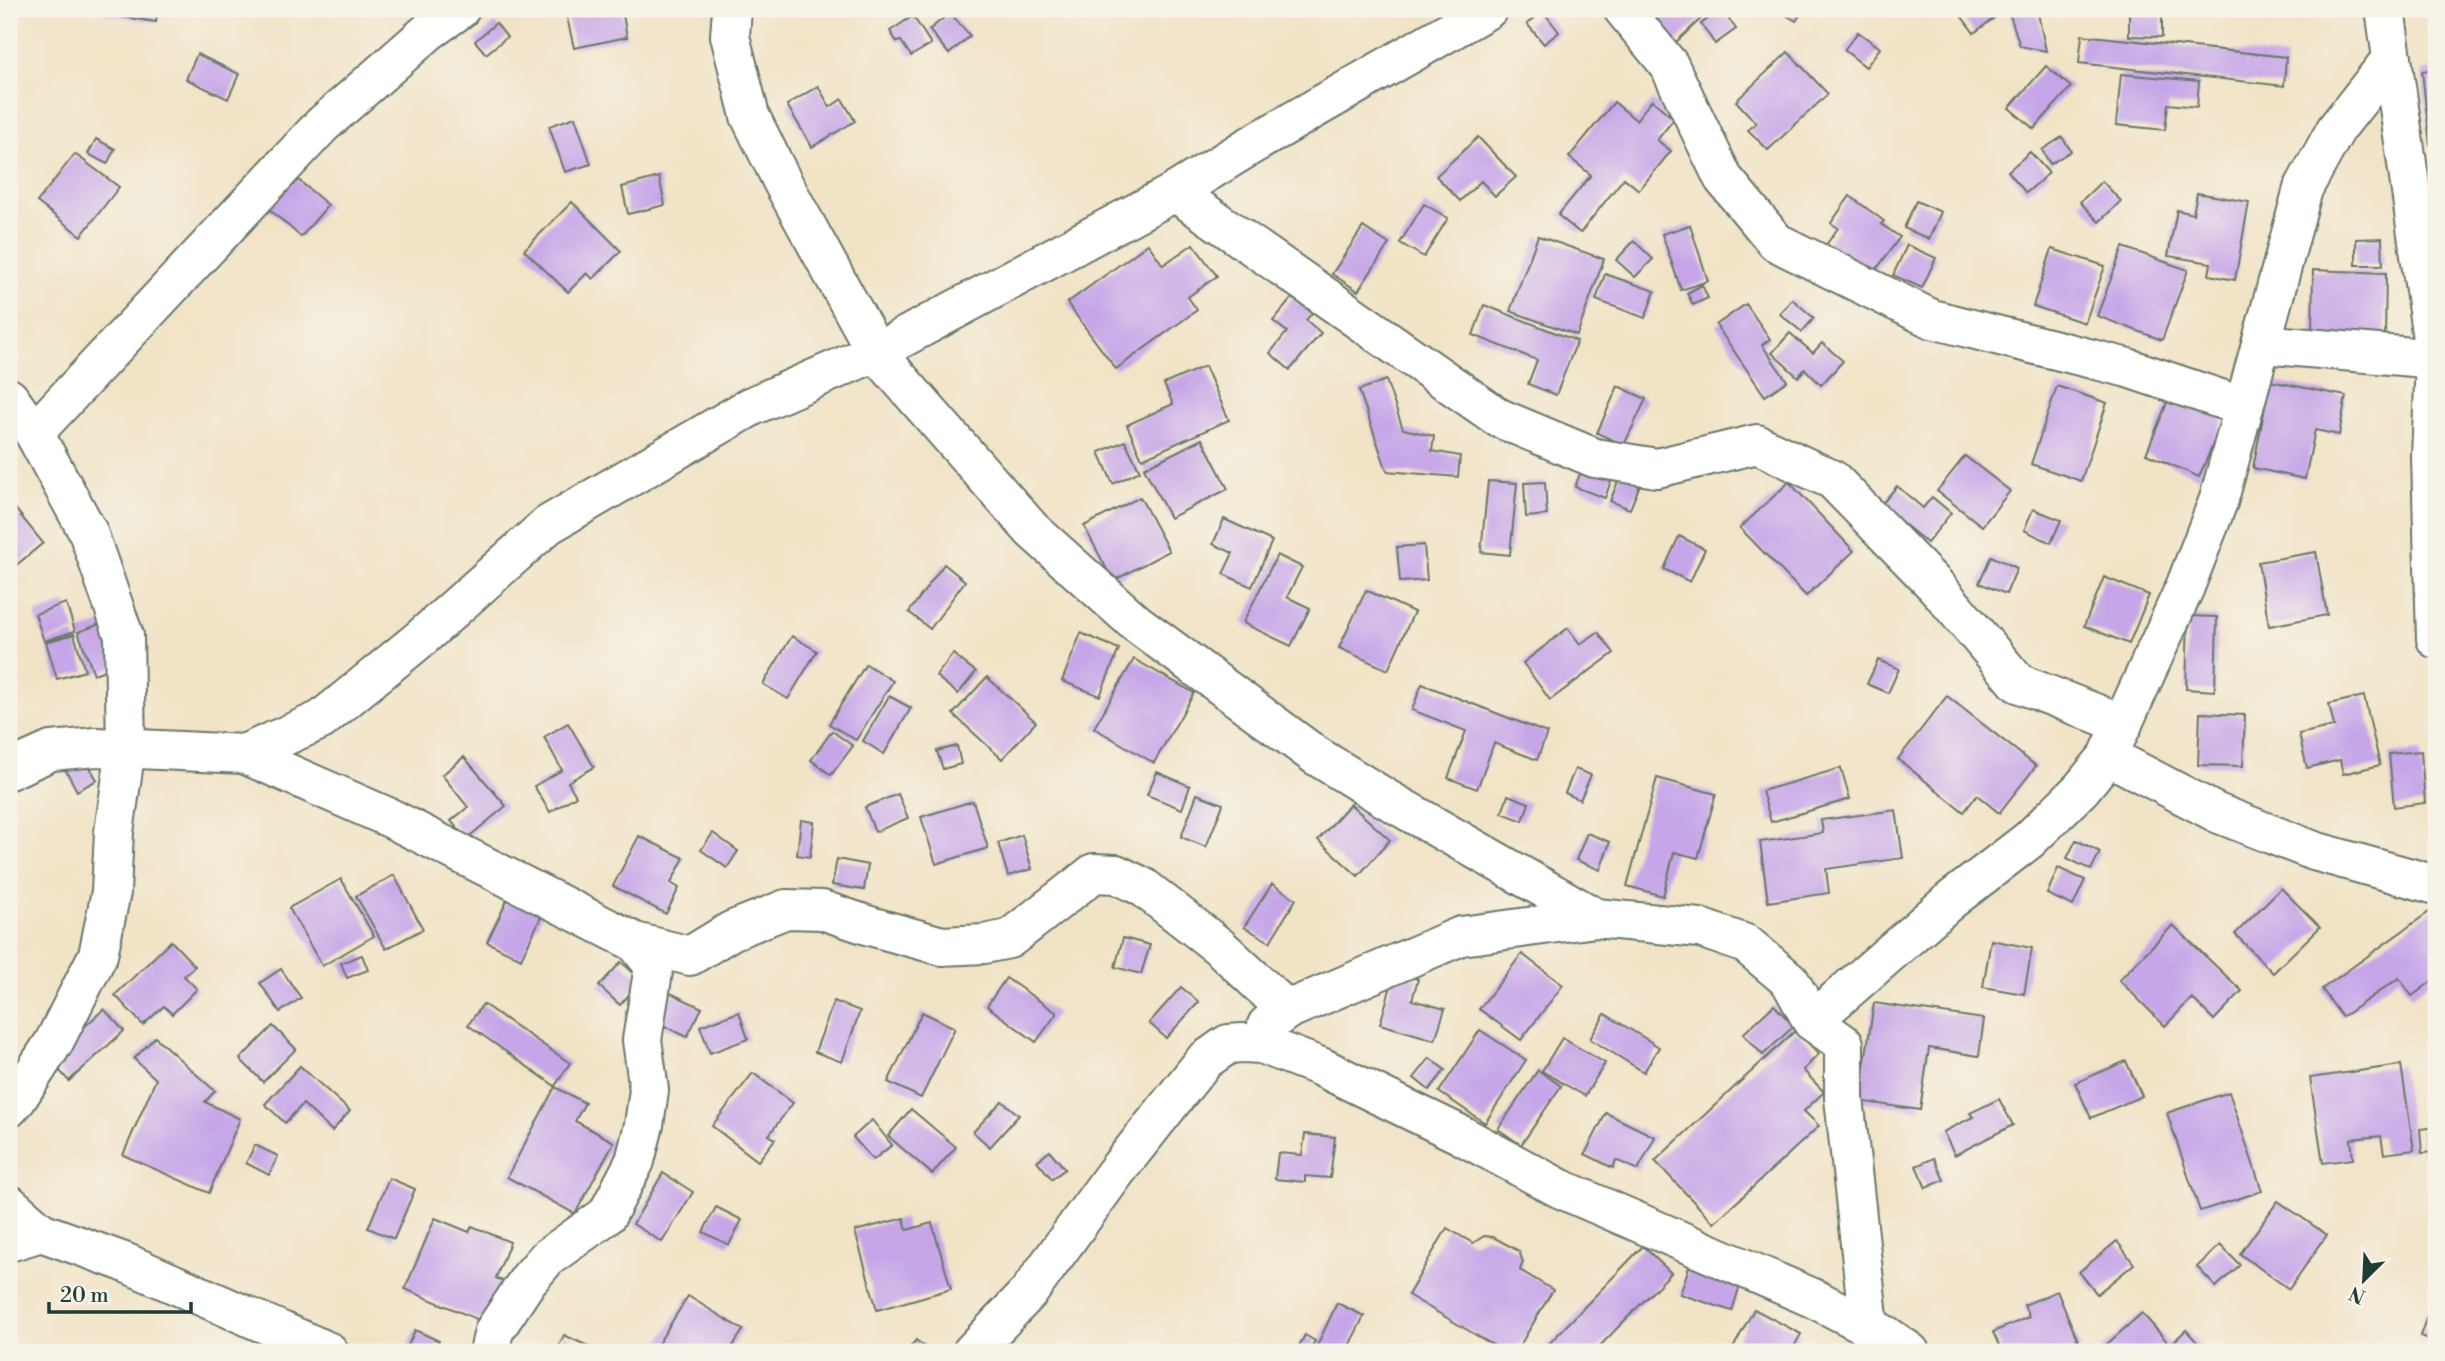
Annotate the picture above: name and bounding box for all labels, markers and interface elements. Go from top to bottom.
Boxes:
north arrow [2330,1246,2400,1316]
scale bar [49,1270,191,1314]
text: N [2346,1281,2369,1309]
text: 20 m [60,1283,109,1309]

